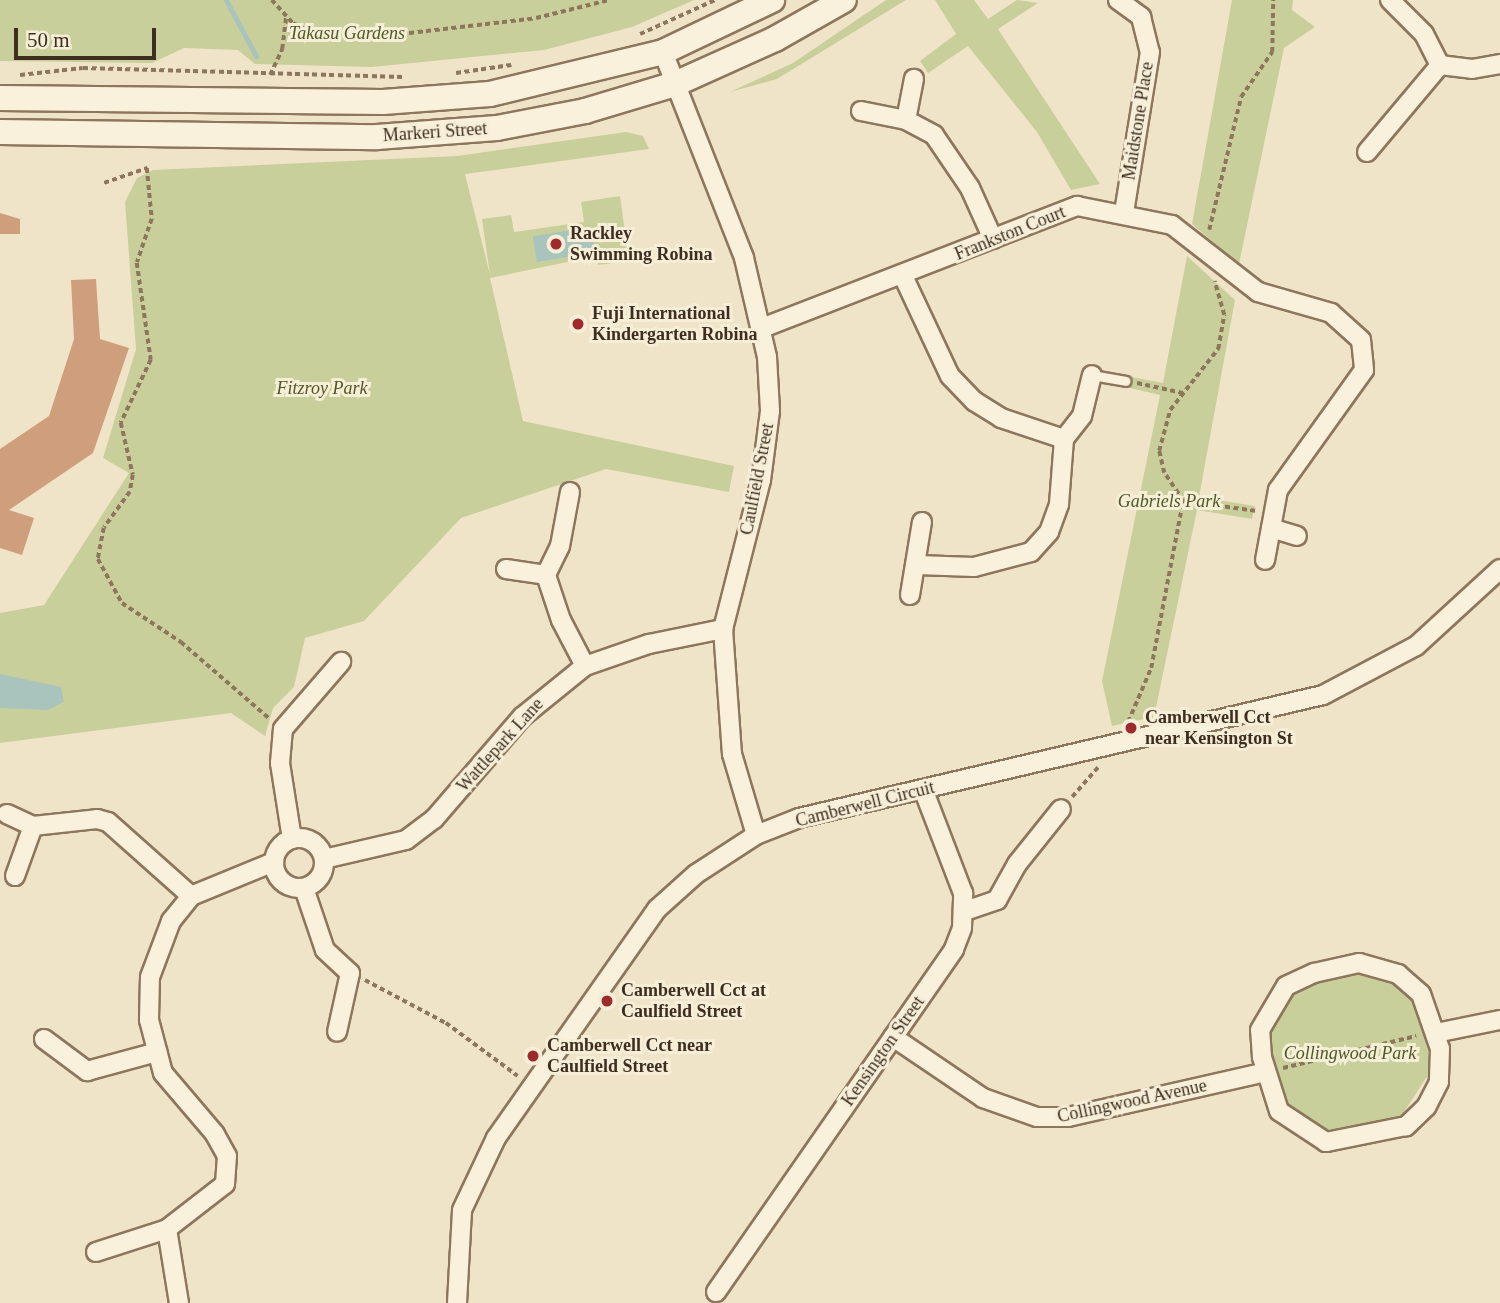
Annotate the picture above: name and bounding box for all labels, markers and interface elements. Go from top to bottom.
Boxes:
scale bar [18,14,159,58]
park label: Takasu Gardens [289,22,405,44]
text: 50 m [27,28,70,52]
street label: Maidstone Place [1118,60,1158,182]
street label: Markeri Street [382,118,488,146]
street label: Frankston Court [951,201,1069,265]
place label: Rackley Swimming Robina [570,223,713,266]
marker: Rackley Swimming Robina [548,236,564,252]
place label: Fuji International Kindergarten Robina [592,303,758,346]
marker: Fuji International Kindergarten Robina [570,316,586,332]
park label: Fitzroy Park [277,377,367,399]
street label: Caulfield Street [736,421,778,537]
park label: Gabriels Park [1118,490,1220,512]
street label: Wattlepark Lane [452,694,548,796]
place label: Camberwell Cct near Kensington St [1145,707,1293,750]
marker: Camberwell Cct near Kensington St [1123,720,1139,736]
street label: Camberwell Circuit [793,776,937,832]
place label: Camberwell Cct at Caulfield Street [621,980,766,1023]
street label: Kensington Street [837,992,929,1110]
marker: Camberwell Cct at Caulfield Street [599,993,615,1009]
place label: Camberwell Cct near Caulfield Street [547,1035,712,1078]
park label: Collingwood Park [1284,1042,1416,1064]
marker: Camberwell Cct near Caulfield Street [525,1048,541,1064]
street label: Collingwood Avenue [1055,1075,1209,1127]

